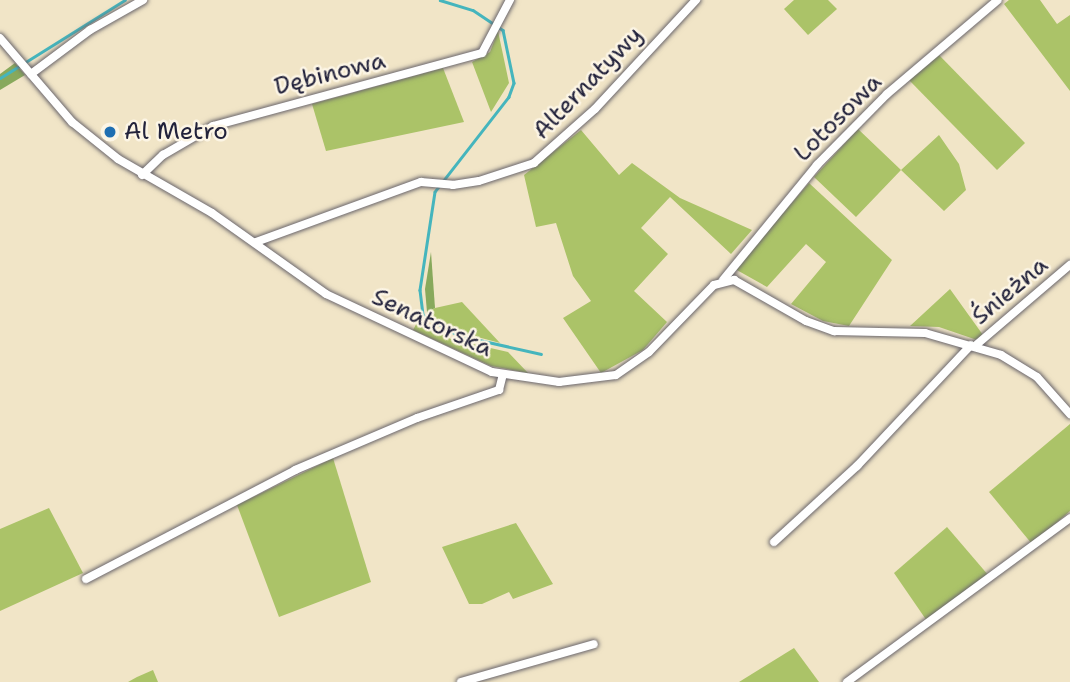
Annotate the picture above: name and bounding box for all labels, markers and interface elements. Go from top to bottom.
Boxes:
street label: Alternatywy [527,21,649,145]
street label: Dębinowa [271,46,389,102]
street label: Lotosowa [788,68,888,168]
place label: Al Metro [124,118,228,146]
marker: Al Metro [102,124,118,140]
street label: Śnieżna [966,251,1054,331]
street label: Senatorska [367,283,497,363]

